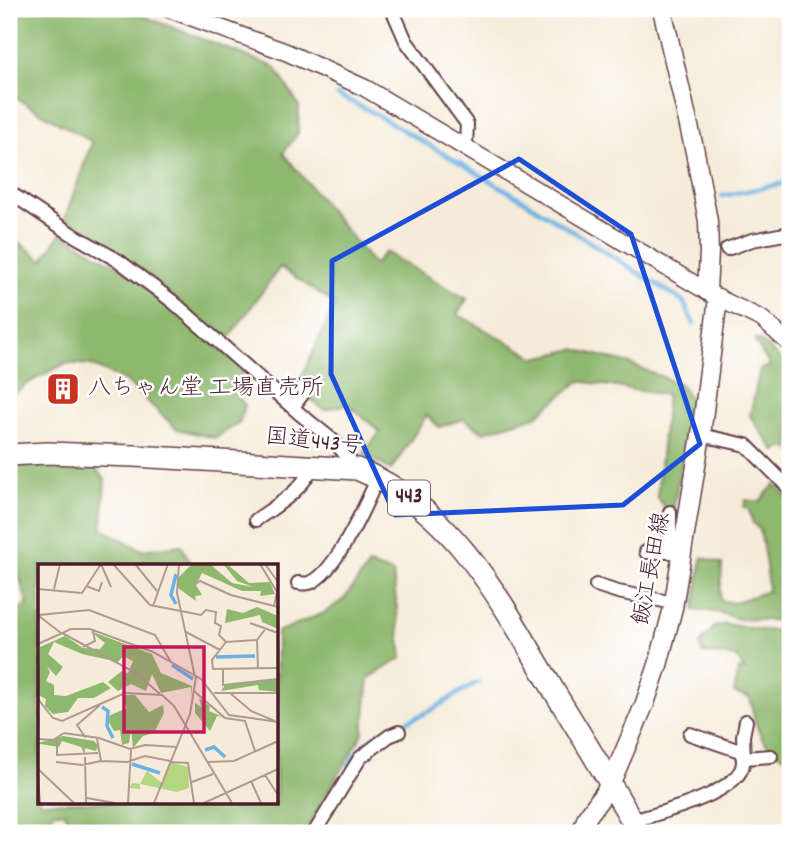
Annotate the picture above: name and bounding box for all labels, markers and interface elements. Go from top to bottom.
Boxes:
building icon: 八ちゃん堂 工場直売所 [44,370,82,408]
place label: 八ちゃん堂 工場直売所 [88,373,323,406]
street label: 国道443号 [263,421,365,465]
road number: 443 [388,480,430,516]
street label: 飯江長田線 [626,509,680,629]
inset map [38,564,278,804]

